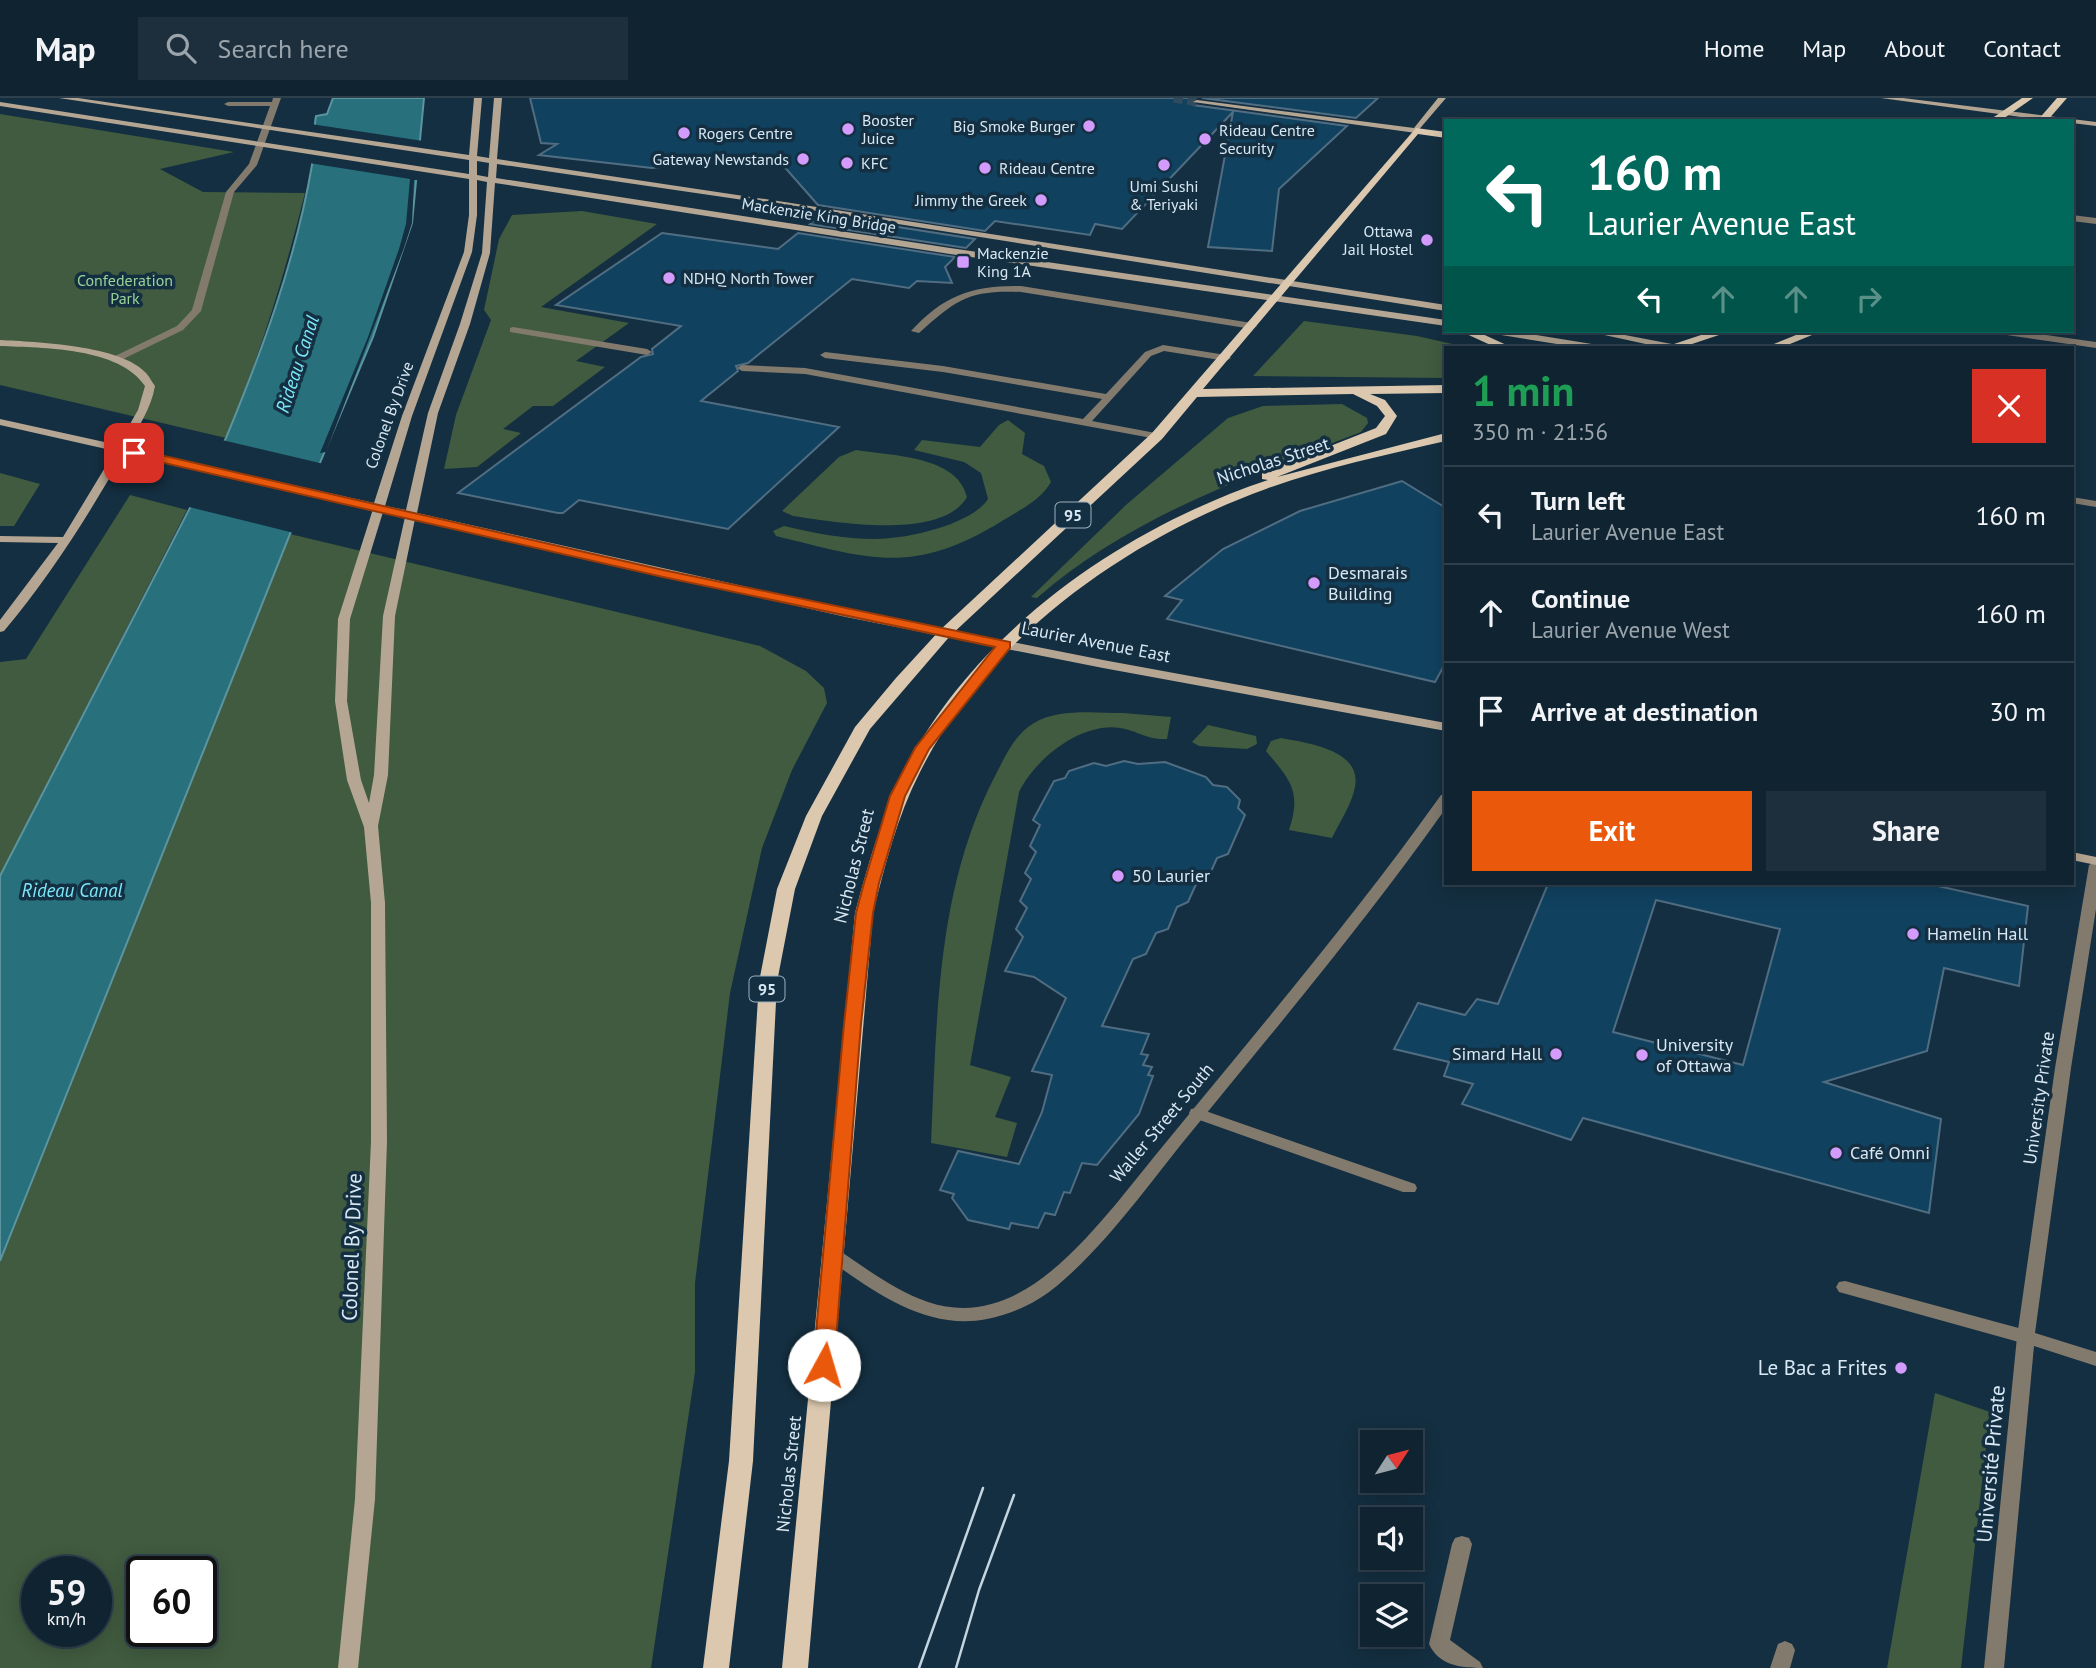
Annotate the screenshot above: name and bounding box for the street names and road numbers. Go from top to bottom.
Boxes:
street label: Mackenzie King Bridge [740,193,898,237]
street label: Colonel By Drive [360,359,418,471]
street label: Nicholas Street [1214,431,1332,490]
road number: 95 [1056,502,1090,528]
street label: Laurier Avenue East [1020,616,1173,667]
street label: Nicholas Street [828,806,879,925]
road number: 95 [750,976,784,1002]
street label: University Private [2018,1030,2059,1166]
street label: Waller Street South [1105,1058,1218,1187]
street label: Colonel By Drive [335,1173,368,1321]
street label: Université Private [1970,1384,2011,1544]
street label: Nicholas Street [771,1415,806,1533]

